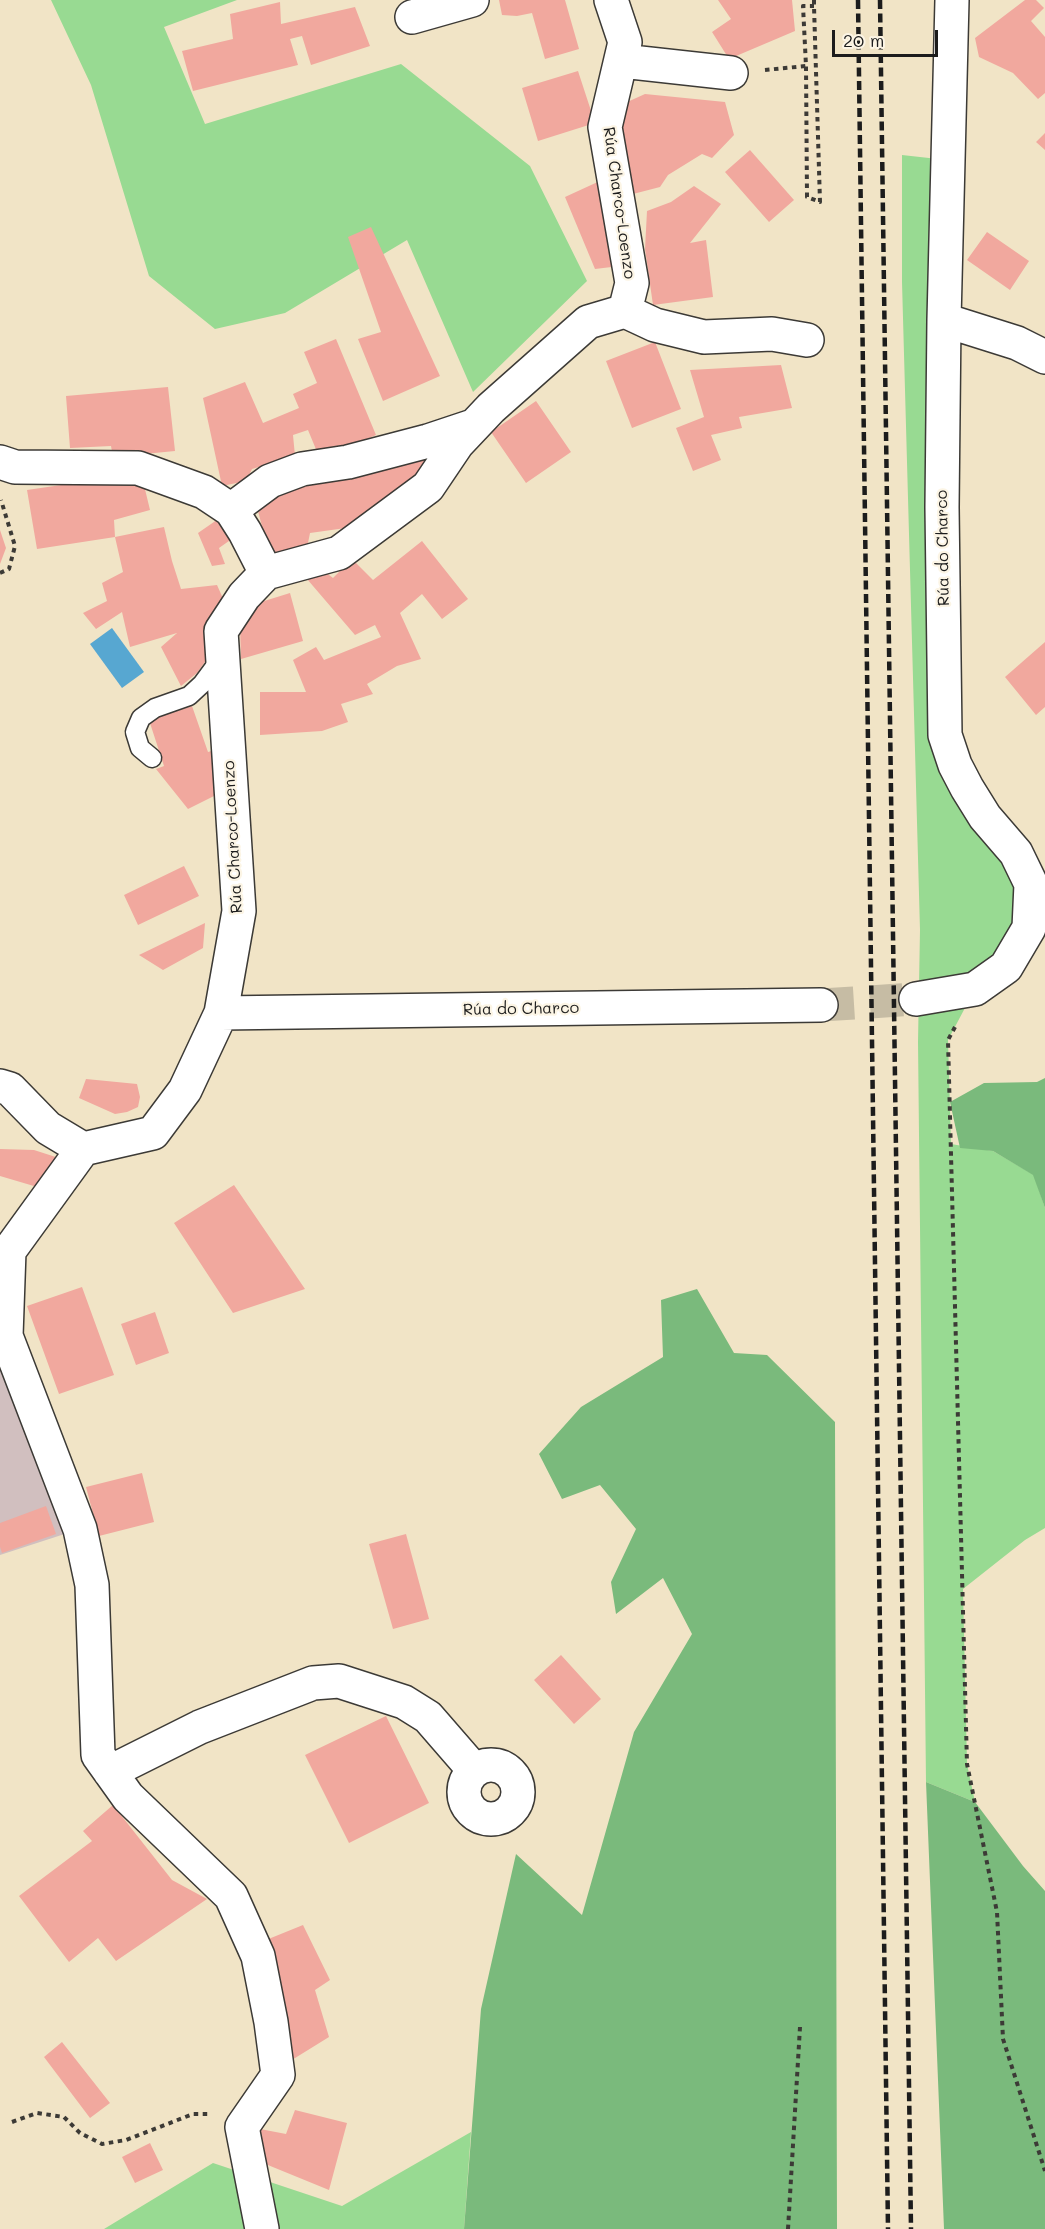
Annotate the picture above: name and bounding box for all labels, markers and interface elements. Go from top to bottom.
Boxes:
scale bar [835,18,942,56]
text: 20 m [843,28,884,52]
street label: Rúa Charco-Loenzo [599,126,639,280]
street label: Rúa do Charco [932,490,954,606]
street label: Rúa Charco-Loenzo [219,760,247,914]
street label: Rúa do Charco [463,998,579,1020]

